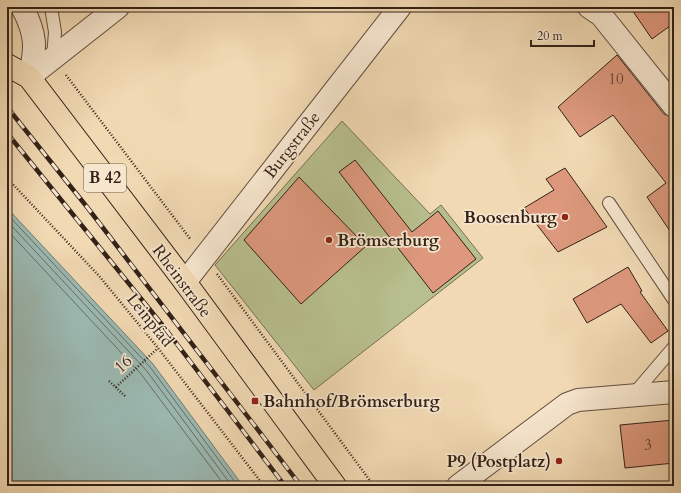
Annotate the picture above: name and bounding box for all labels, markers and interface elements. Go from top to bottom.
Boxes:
scale bar [531,22,594,48]
text: 20 m [537,28,564,44]
house number: 10 [608,69,624,89]
street label: Burgstraße [259,107,325,183]
road number: B 42 [84,164,126,192]
place label: Boosenburg [464,206,558,229]
marker: Boosenburg [560,212,570,222]
place label: Brömserburg [337,229,440,252]
marker: Brömserburg [324,235,334,245]
street label: Rheinstraße [147,240,217,322]
street label: Leinpfad [121,288,179,352]
street label: 16 [109,349,137,378]
place label: Bahnhof/Brömserburg [263,390,440,413]
marker: Bahnhof/Brömserburg [250,396,260,406]
house number: 3 [644,435,652,455]
place label: P9 (Postplatz) [446,450,551,473]
marker: P9 (Postplatz) [554,456,564,466]

